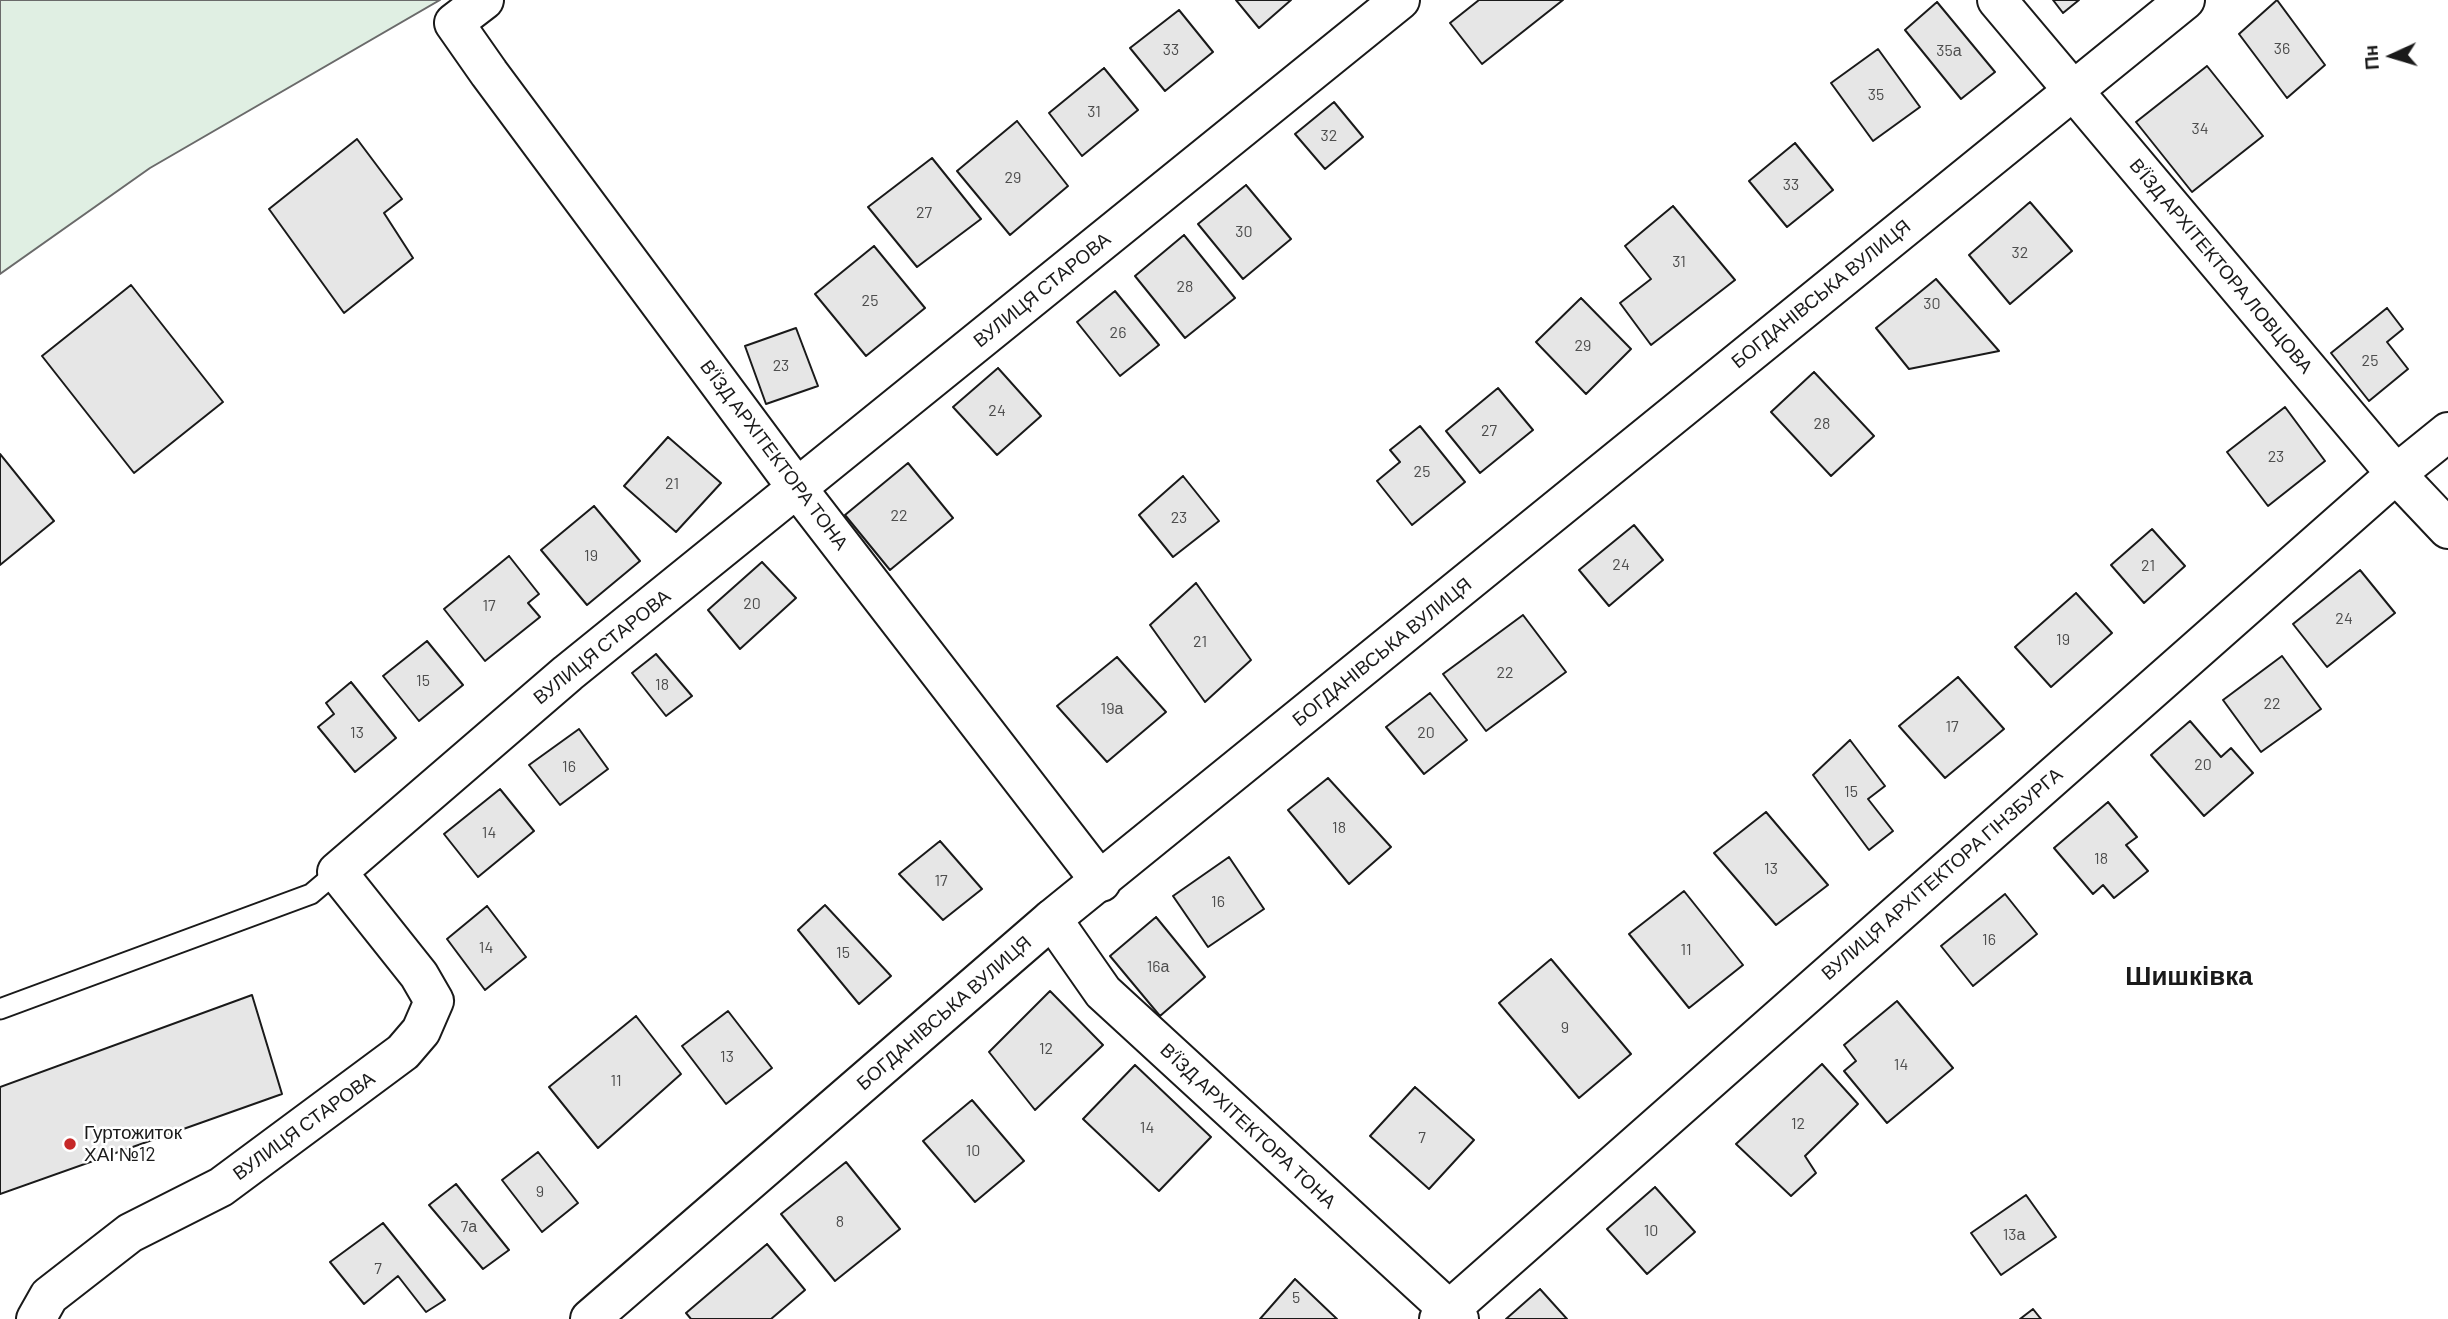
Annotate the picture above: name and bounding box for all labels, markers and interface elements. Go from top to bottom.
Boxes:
north arrow [2357,21,2427,91]
house number: 36 [2274,39,2290,59]
house number: 33 [1163,40,1179,60]
house number: 35а [1936,41,1962,61]
text: Пн [2358,44,2383,71]
house number: 35 [1868,85,1884,105]
house number: 31 [1087,102,1101,122]
house number: 34 [2191,119,2209,139]
house number: 32 [1321,126,1337,146]
street label: В’ЇЗД АРХІТЕКТОРА ЛОВЦОВА [2125,154,2317,378]
house number: 29 [1005,168,1021,188]
house number: 33 [1783,175,1799,195]
house number: 27 [916,203,932,223]
street label: БОГДАНІВСЬКА ВУЛИЦЯ [1727,215,1915,373]
house number: 30 [1235,222,1253,242]
street label: ВУЛИЦЯ СТАРОВА [969,228,1115,352]
house number: 32 [2012,243,2028,263]
house number: 31 [1672,252,1686,272]
house number: 28 [1177,277,1193,297]
house number: 25 [862,291,878,311]
house number: 30 [1923,294,1941,314]
house number: 26 [1110,323,1126,343]
house number: 29 [1575,336,1591,356]
house number: 25 [2362,351,2378,371]
street label: В’ЇЗД АРХІТЕКТОРА ТОНА [695,356,853,554]
house number: 23 [773,356,789,376]
house number: 24 [988,401,1006,421]
house number: 28 [1814,414,1830,434]
house number: 27 [1481,421,1497,441]
house number: 23 [2268,447,2284,467]
house number: 25 [1414,462,1430,482]
house number: 21 [665,474,679,494]
house number: 22 [890,506,908,526]
house number: 23 [1171,508,1187,528]
house number: 19 [584,546,598,566]
house number: 24 [1612,555,1630,575]
house number: 21 [2141,556,2155,576]
street label: БОГДАНІВСЬКА ВУЛИЦЯ [1288,573,1476,731]
street label: ВУЛИЦЯ СТАРОВА [529,585,675,709]
house number: 20 [743,594,761,614]
house number: 17 [482,596,496,616]
house number: 24 [2335,609,2353,629]
house number: 19 [2056,630,2070,650]
house number: 21 [1193,632,1207,652]
house number: 22 [1496,663,1514,683]
house number: 15 [416,671,430,691]
house number: 18 [655,675,669,695]
house number: 22 [2263,694,2281,714]
house number: 19а [1101,699,1123,719]
house number: 17 [1945,717,1959,737]
house number: 13 [350,723,364,743]
house number: 20 [1417,723,1435,743]
house number: 20 [2194,755,2212,775]
house number: 16 [562,757,576,777]
street label: ВУЛИЦЯ АРХІТЕКТОРА ГІНЗБУРГА [1817,763,2067,985]
house number: 15 [1844,782,1858,802]
house number: 18 [1332,818,1346,838]
house number: 14 [482,823,496,843]
house number: 18 [2094,849,2108,869]
house number: 13 [1764,859,1778,879]
house number: 17 [934,871,948,891]
house number: 16 [1211,892,1225,912]
house number: 16 [1982,930,1996,950]
street label: БОГДАНІВСЬКА ВУЛИЦЯ [852,931,1036,1095]
house number: 14 [479,938,493,958]
house number: 11 [1680,940,1692,960]
house number: 15 [836,943,850,963]
house number: 16а [1147,957,1169,977]
district label: Шишківка [2125,960,2253,992]
house number: 9 [1561,1018,1569,1038]
house number: 12 [1039,1039,1053,1059]
street label: В’ЇЗД АРХІТЕКТОРА ТОНА [1155,1039,1341,1213]
house number: 13 [720,1047,734,1067]
house number: 14 [1894,1055,1908,1075]
street label: ВУЛИЦЯ СТАРОВА [229,1067,379,1185]
house number: 11 [610,1071,622,1091]
house number: 12 [1791,1114,1805,1134]
house number: 14 [1140,1118,1154,1138]
place label: Гуртожиток ХАІ №12 [84,1122,182,1166]
house number: 7 [1418,1128,1426,1148]
marker: Гуртожиток ХАІ №12 [62,1136,78,1152]
house number: 10 [966,1141,980,1161]
house number: 9 [536,1182,544,1202]
house number: 8 [836,1212,844,1232]
house number: 7а [461,1217,477,1237]
house number: 10 [1644,1221,1658,1241]
house number: 13а [2003,1225,2025,1245]
house number: 7 [374,1259,382,1279]
house number: 5 [1292,1288,1300,1308]

